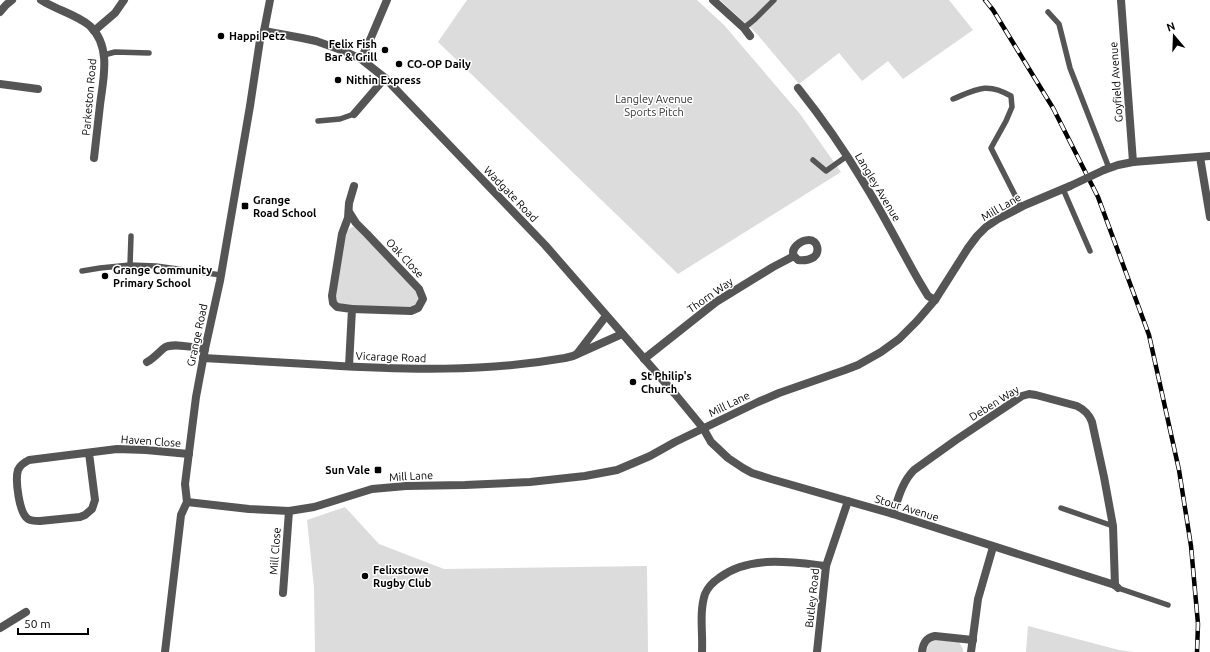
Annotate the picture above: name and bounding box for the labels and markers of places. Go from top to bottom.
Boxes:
place label: Happi Petz [229,30,286,42]
marker: Happi Petz [216,31,226,41]
place label: Felix Fish Bar & Grill [325,38,378,63]
marker: Felix Fish Bar & Grill [380,45,390,55]
place label: CO-OP Daily [407,58,471,70]
marker: CO-OP Daily [394,59,404,69]
place label: Nithin Express [346,74,421,86]
marker: Nithin Express [333,75,343,85]
place label: Grange Road School [253,194,317,219]
marker: Grange Road School [240,201,250,211]
place label: Grange Community Primary School [113,264,212,289]
marker: Grange Community Primary School [100,271,110,281]
place label: St Philip's Church [641,370,692,395]
marker: St Philip's Church [628,377,638,387]
place label: Sun Vale [325,464,370,476]
marker: Sun Vale [373,465,383,475]
place label: Felixstowe Rugby Club [373,564,432,589]
marker: Felixstowe Rugby Club [360,571,370,581]

